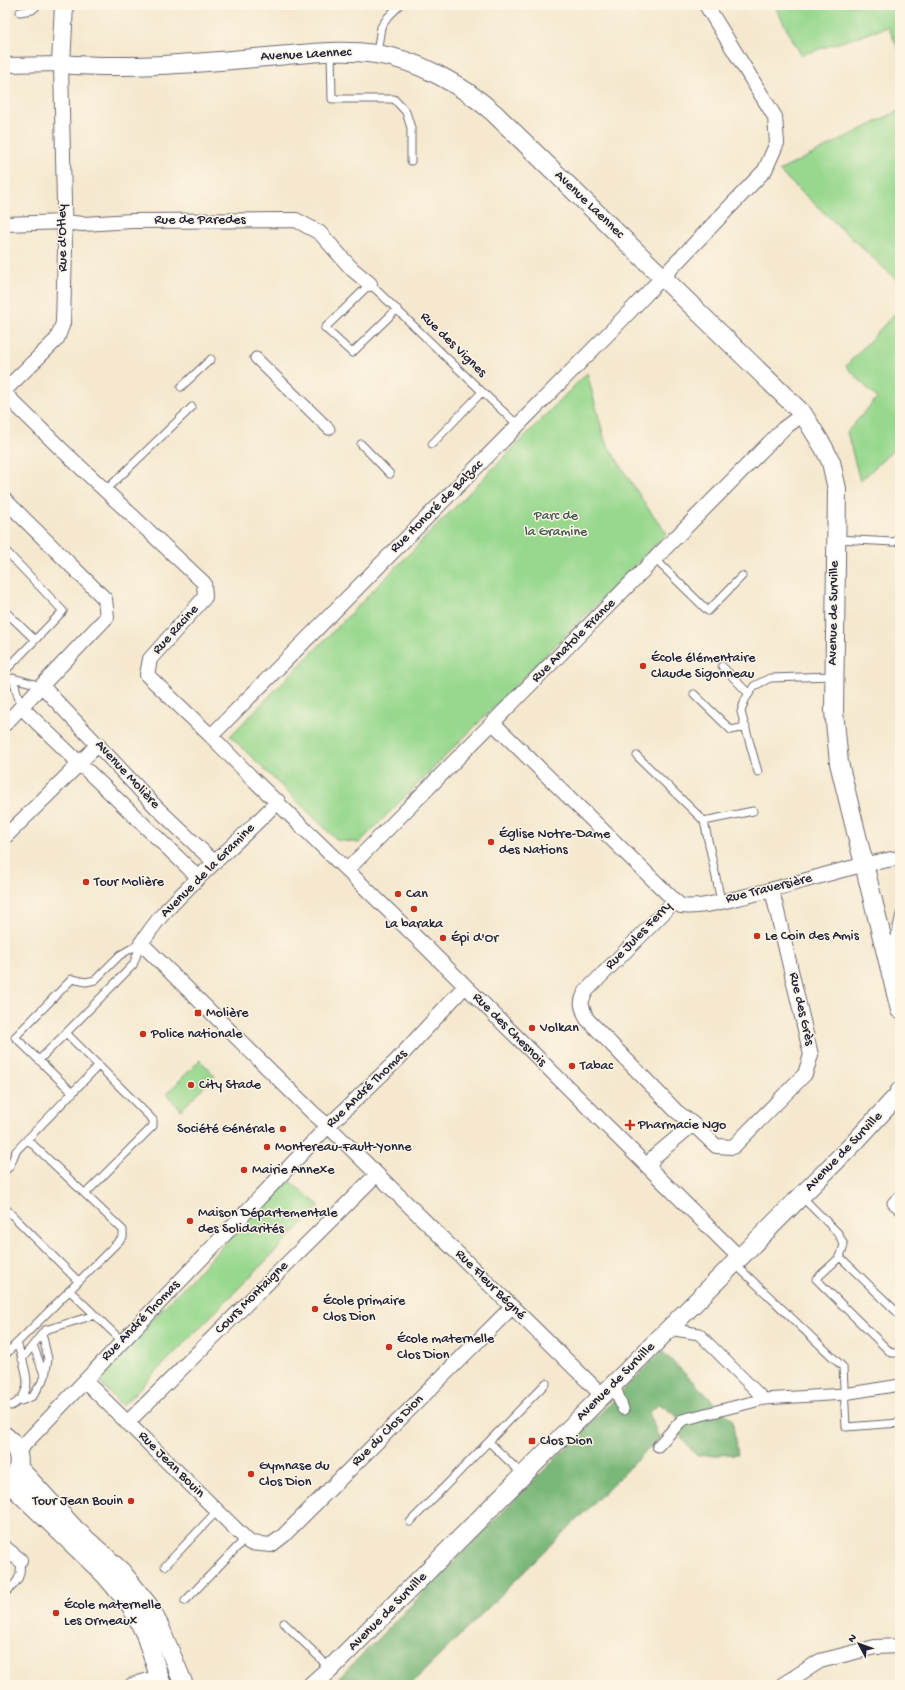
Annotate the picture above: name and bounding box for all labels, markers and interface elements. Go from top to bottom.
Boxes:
street label: Avenue Laennec [260,44,353,66]
street label: Avenue Laennec [550,167,628,244]
street label: Rue d'Otley [54,204,72,272]
street label: Rue de Paredes [154,212,247,229]
street label: Rue des Vignes [416,309,490,382]
street label: Rue Honoré de Balzac [387,456,488,557]
park label: Parc de la Gramine [525,508,588,541]
street label: Avenue de Surville [825,560,843,666]
street label: Rue Anatole France [528,595,620,687]
street label: Rue Racine [149,601,203,658]
place label: École élémentaire Claude Sigonneau [651,650,756,683]
marker: École élémentaire Claude Sigonneau [638,661,648,671]
street label: Avenue Molière [91,737,164,814]
street label: Avenue de la Gramine [157,820,259,922]
place label: Église Notre-Dame des Nations [499,826,611,859]
marker: Église Notre-Dame des Nations [486,837,496,847]
street label: Rue Traversière [724,870,815,908]
place label: Tour Molière [93,874,165,891]
marker: Tour Molière [81,877,91,887]
place label: Can [406,886,428,903]
marker: Can [393,889,403,899]
street label: Rue Jules Ferry [602,898,676,974]
marker: La baraka [409,904,419,914]
place label: La baraka [385,916,444,933]
place label: Le Coin des Amis [765,928,860,945]
place label: Épi d'Or [451,930,499,947]
marker: Le Coin des Amis [752,931,762,941]
marker: Épi d'Or [438,933,448,943]
street label: Rue des Grès [784,971,818,1048]
street label: Rue des Chesnois [468,989,550,1071]
place label: Molière [206,1005,249,1022]
marker: Molière [193,1008,203,1018]
place label: Volkan [539,1020,579,1037]
marker: Volkan [527,1023,537,1033]
place label: Police nationale [150,1026,243,1043]
marker: Police nationale [138,1029,148,1039]
street label: Rue André Thomas [323,1045,412,1132]
place label: Tabac [579,1058,614,1075]
marker: Tabac [567,1061,577,1071]
place label: City Stade [199,1077,262,1094]
marker: City Stade [186,1080,196,1090]
street label: Avenue de Surville [801,1108,887,1196]
place label: Pharmacie Ngo [637,1117,726,1134]
marker: Pharmacie Ngo [625,1120,635,1130]
place label: Société Générale [177,1121,276,1138]
marker: Société Générale [278,1124,288,1134]
place label: Montereau-Fault-Yonne [275,1139,412,1156]
marker: Montereau-Fault-Yonne [262,1142,272,1152]
place label: Mairie Annexe [252,1162,335,1179]
marker: Mairie Annexe [239,1165,249,1175]
place label: Maison Départementale des Solidarités [198,1205,338,1238]
marker: Maison Départementale des Solidarités [185,1216,195,1226]
street label: Rue Fleur Bégné [451,1246,529,1324]
street label: Cours Montaigne [212,1257,293,1338]
street label: Rue André Thomas [98,1276,185,1365]
place label: École primaire Clos Dion [323,1293,406,1326]
marker: École primaire Clos Dion [310,1304,320,1314]
place label: École maternelle Clos Dion [397,1331,495,1364]
street label: Avenue de Surville [573,1338,660,1425]
marker: École maternelle Clos Dion [384,1342,394,1352]
street label: Rue du Clos Dion [348,1391,428,1471]
street label: Rue Jean Bouin [134,1428,208,1502]
place label: Clos Dion [540,1433,593,1450]
marker: Clos Dion [527,1436,537,1446]
place label: Gymnase du Clos Dion [259,1458,330,1491]
marker: Gymnase du Clos Dion [246,1469,256,1479]
place label: Tour Jean Bouin [31,1493,123,1510]
marker: Tour Jean Bouin [126,1496,136,1506]
street label: Avenue de Surville [345,1568,432,1655]
place label: École maternelle Les Ormeaux [64,1597,162,1630]
marker: École maternelle Les Ormeaux [51,1608,61,1618]
north arrow [839,1624,879,1664]
text: N [846,1632,860,1645]

